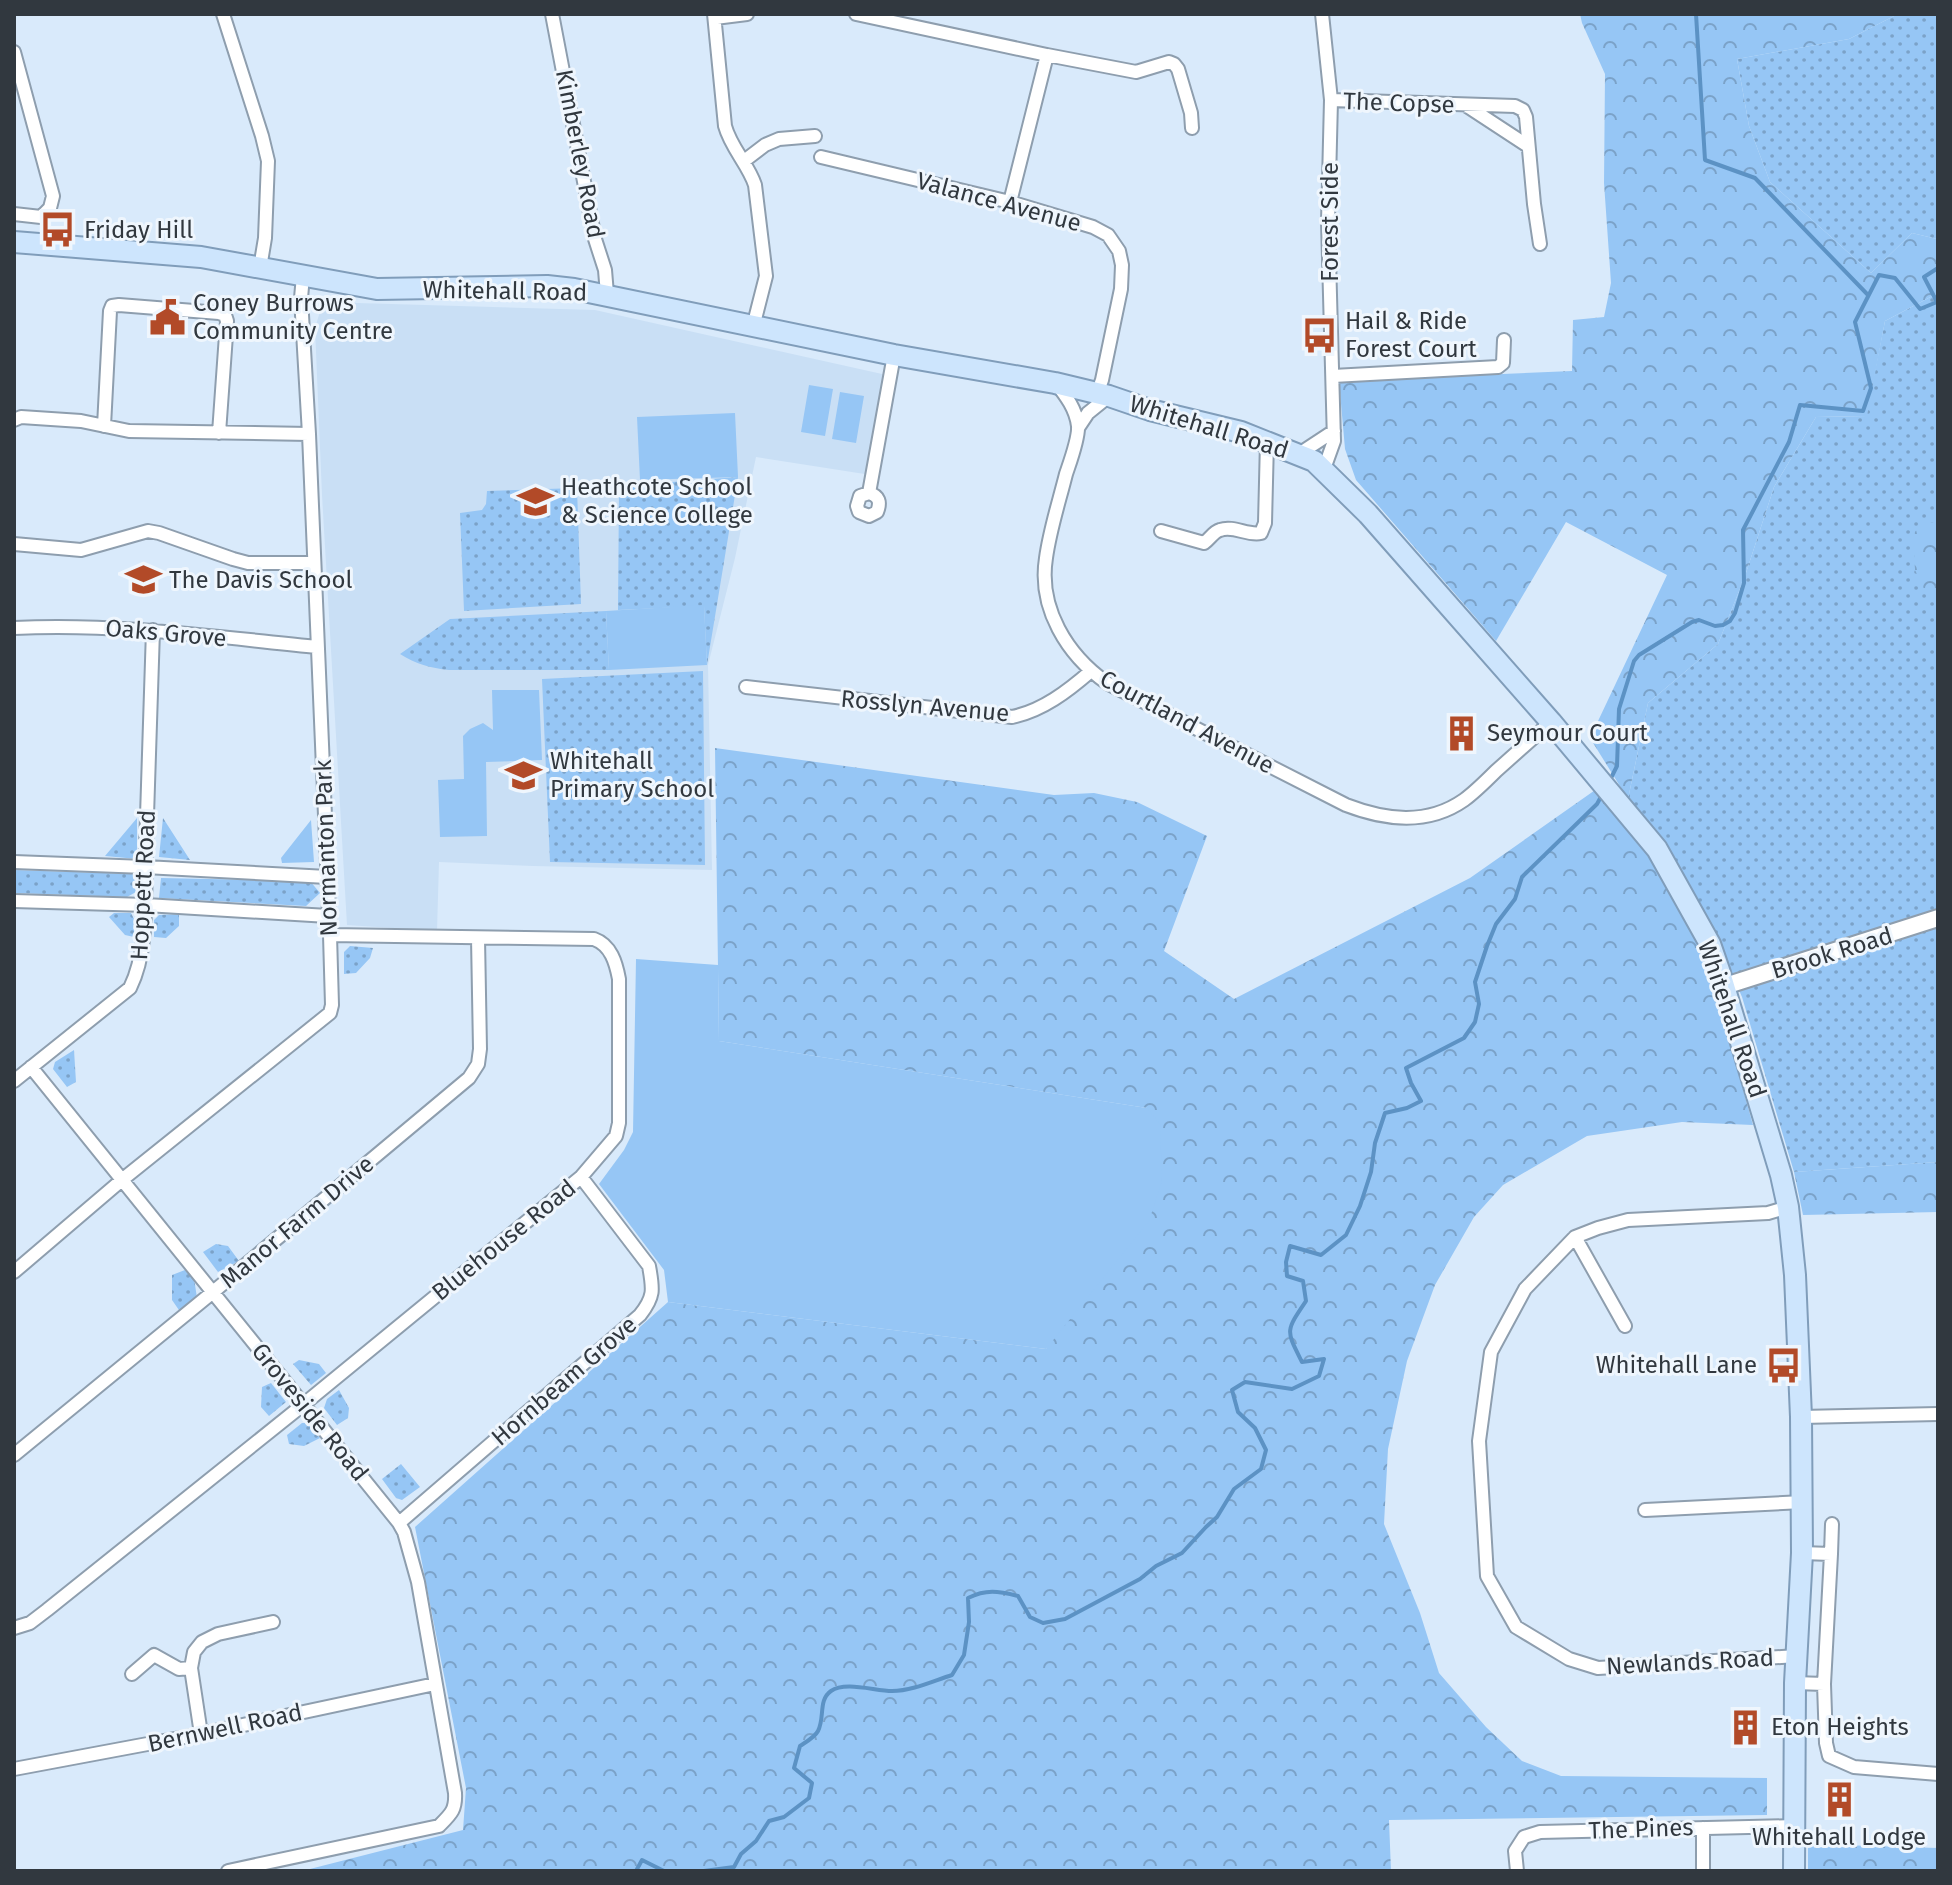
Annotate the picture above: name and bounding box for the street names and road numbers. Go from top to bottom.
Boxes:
street label: Kimberley Road [550,67,610,241]
street label: The Copse [1343,87,1455,119]
street label: Forest Side [1316,162,1344,282]
street label: Valance Avenue [914,167,1084,237]
street label: Whitehall Road [422,276,588,306]
street label: Whitehall Road [1126,390,1292,464]
street label: Oaks Grove [104,614,228,652]
street label: Courtland Avenue [1095,664,1279,780]
street label: Rosslyn Avenue [840,685,1010,727]
street label: Normanton Park [309,758,343,937]
street label: Hoppett Road [125,809,161,961]
street label: Brook Road [1768,921,1896,985]
street label: Whitehall Road [1692,937,1772,1101]
street label: Manor Farm Drive [215,1150,379,1294]
street label: Bluehouse Road [427,1174,581,1306]
street label: Hornbeam Grove [486,1310,642,1452]
street label: Groveside Road [246,1337,374,1487]
street label: Newlands Road [1605,1644,1775,1680]
street label: Bernwell Road [145,1698,305,1758]
street label: The Pines [1588,1813,1694,1845]

